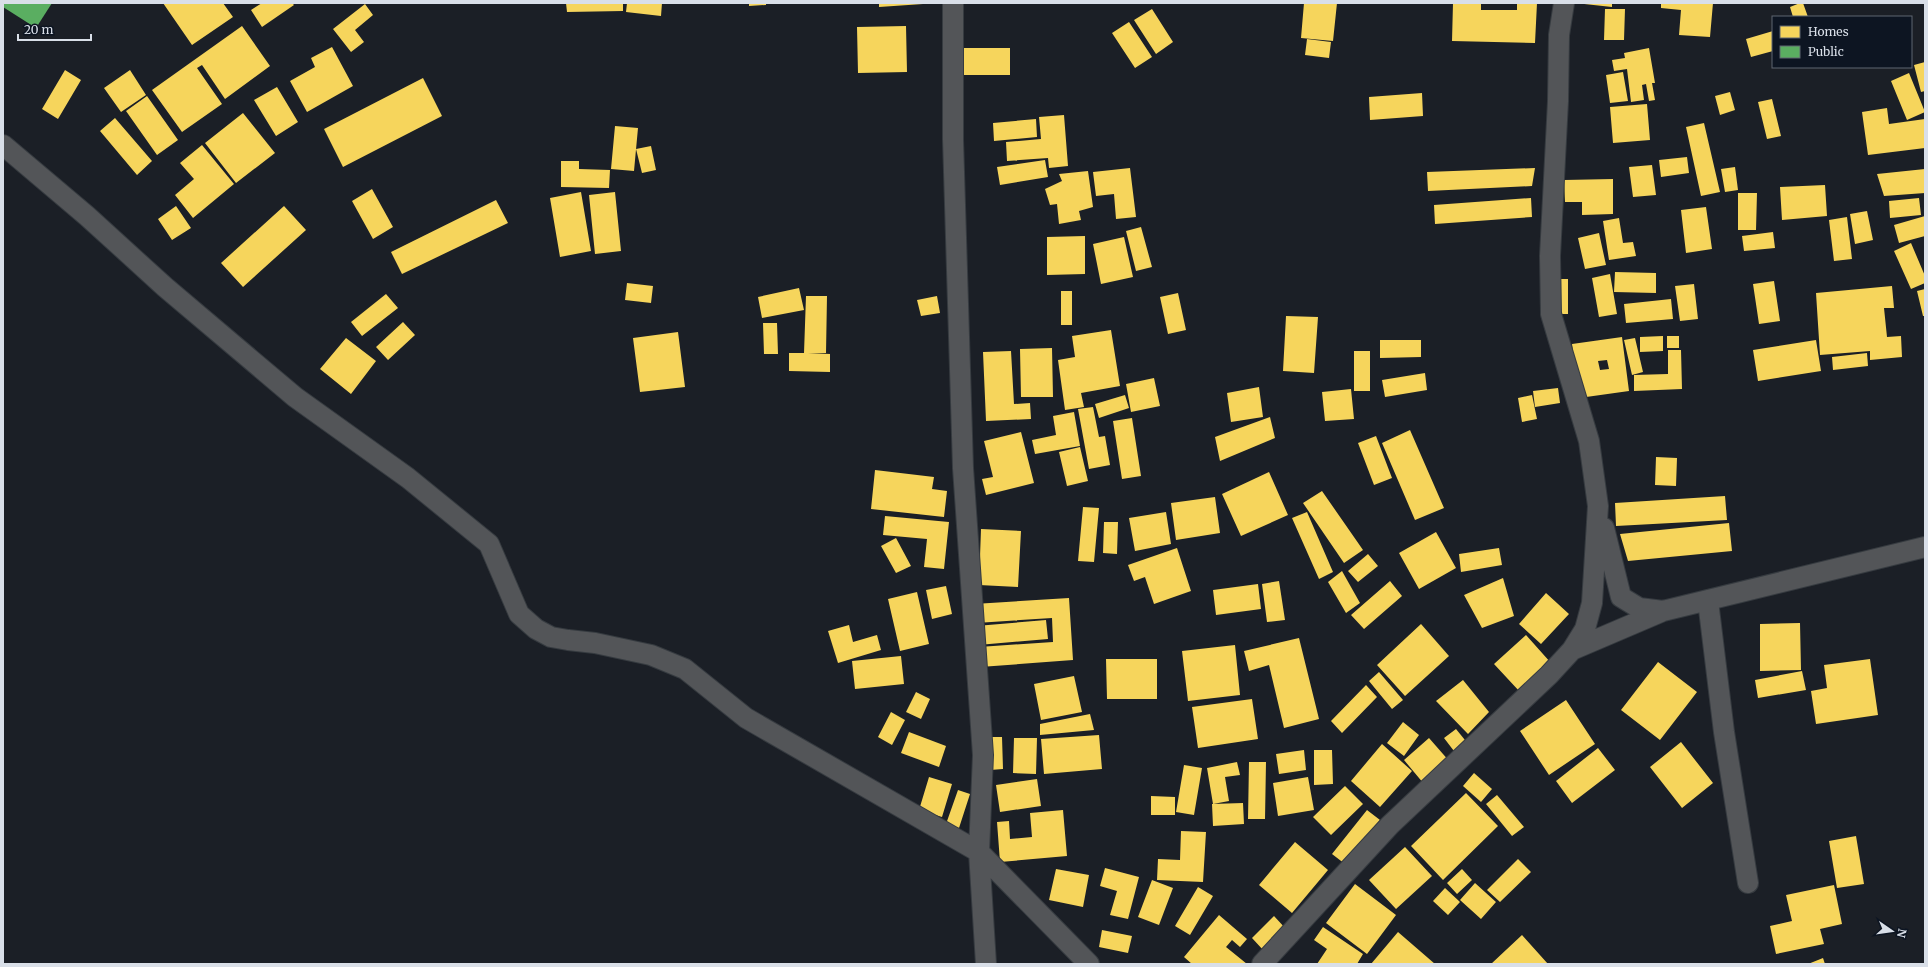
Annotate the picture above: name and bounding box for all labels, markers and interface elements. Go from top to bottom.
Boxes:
scale bar [18,16,91,42]
legend [1772,16,1912,68]
text: 20 m [24,22,53,37]
text: Homes [1808,24,1849,39]
text: Public [1808,44,1844,59]
north arrow [1872,911,1912,951]
text: N [1894,927,1910,939]

